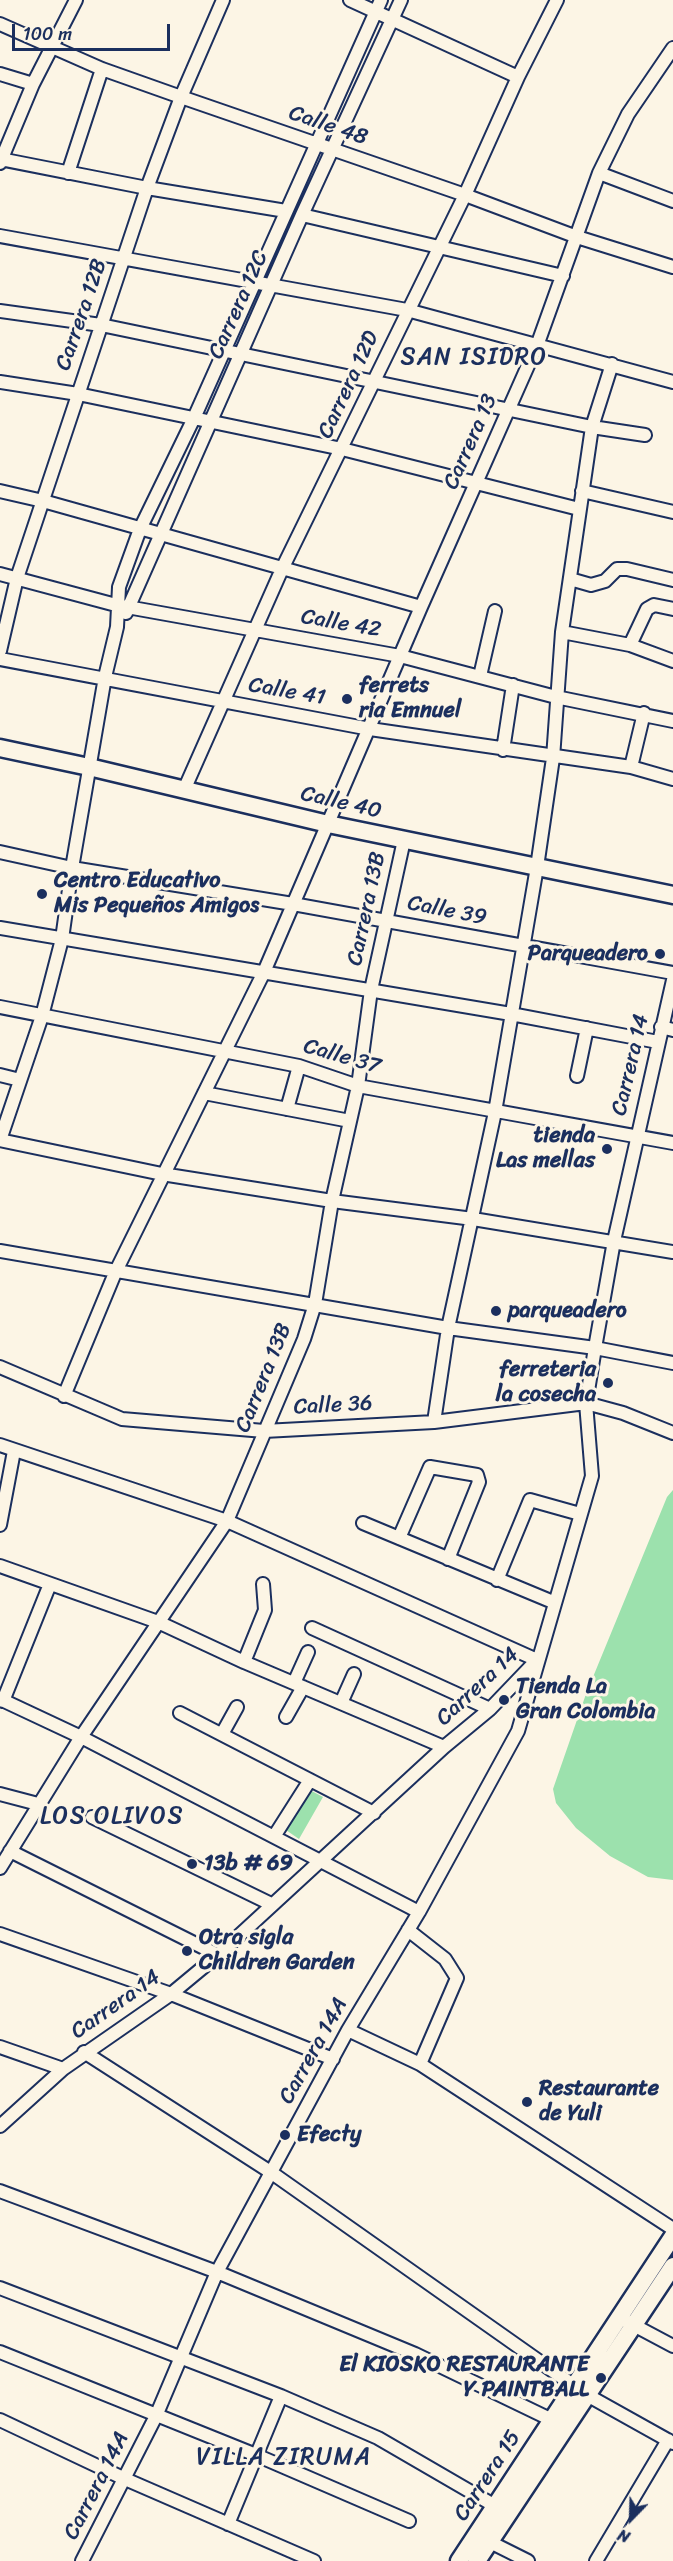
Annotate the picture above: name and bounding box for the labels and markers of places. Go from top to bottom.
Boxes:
place label: ferrets ria Emnuel [359,673,461,724]
marker: ferrets ria Emnuel [340,692,354,706]
place label: Centro Educativo Mis Pequeños Amigos [54,868,259,920]
marker: Centro Educativo Mis Pequeños Amigos [35,887,49,901]
place label: Parqueadero [528,941,648,967]
marker: Parqueadero [653,947,667,961]
place label: tienda Las mellas [496,1123,595,1174]
marker: tienda Las mellas [600,1142,614,1156]
place label: parqueadero [508,1298,627,1324]
marker: parqueadero [489,1304,503,1318]
place label: ferreteria la cosecha [496,1357,596,1408]
marker: ferreteria la cosecha [601,1376,615,1390]
place label: Tienda La Gran Colombia [516,1674,655,1726]
marker: Tienda La Gran Colombia [497,1693,511,1707]
place label: 13b # 69 [204,1851,293,1877]
marker: 13b # 69 [185,1857,199,1871]
place label: Otra sigla Children Garden [199,1925,355,1976]
marker: Otra sigla Children Garden [180,1944,194,1958]
place label: Restaurante de Yuli [539,2076,659,2128]
marker: Restaurante de Yuli [520,2095,534,2109]
place label: Efecty [297,2122,362,2148]
marker: Efecty [278,2128,292,2142]
place label: El KIOSKO RESTAURANTE Y PAINTBALL [339,2352,589,2404]
marker: El KIOSKO RESTAURANTE Y PAINTBALL [594,2371,608,2385]

